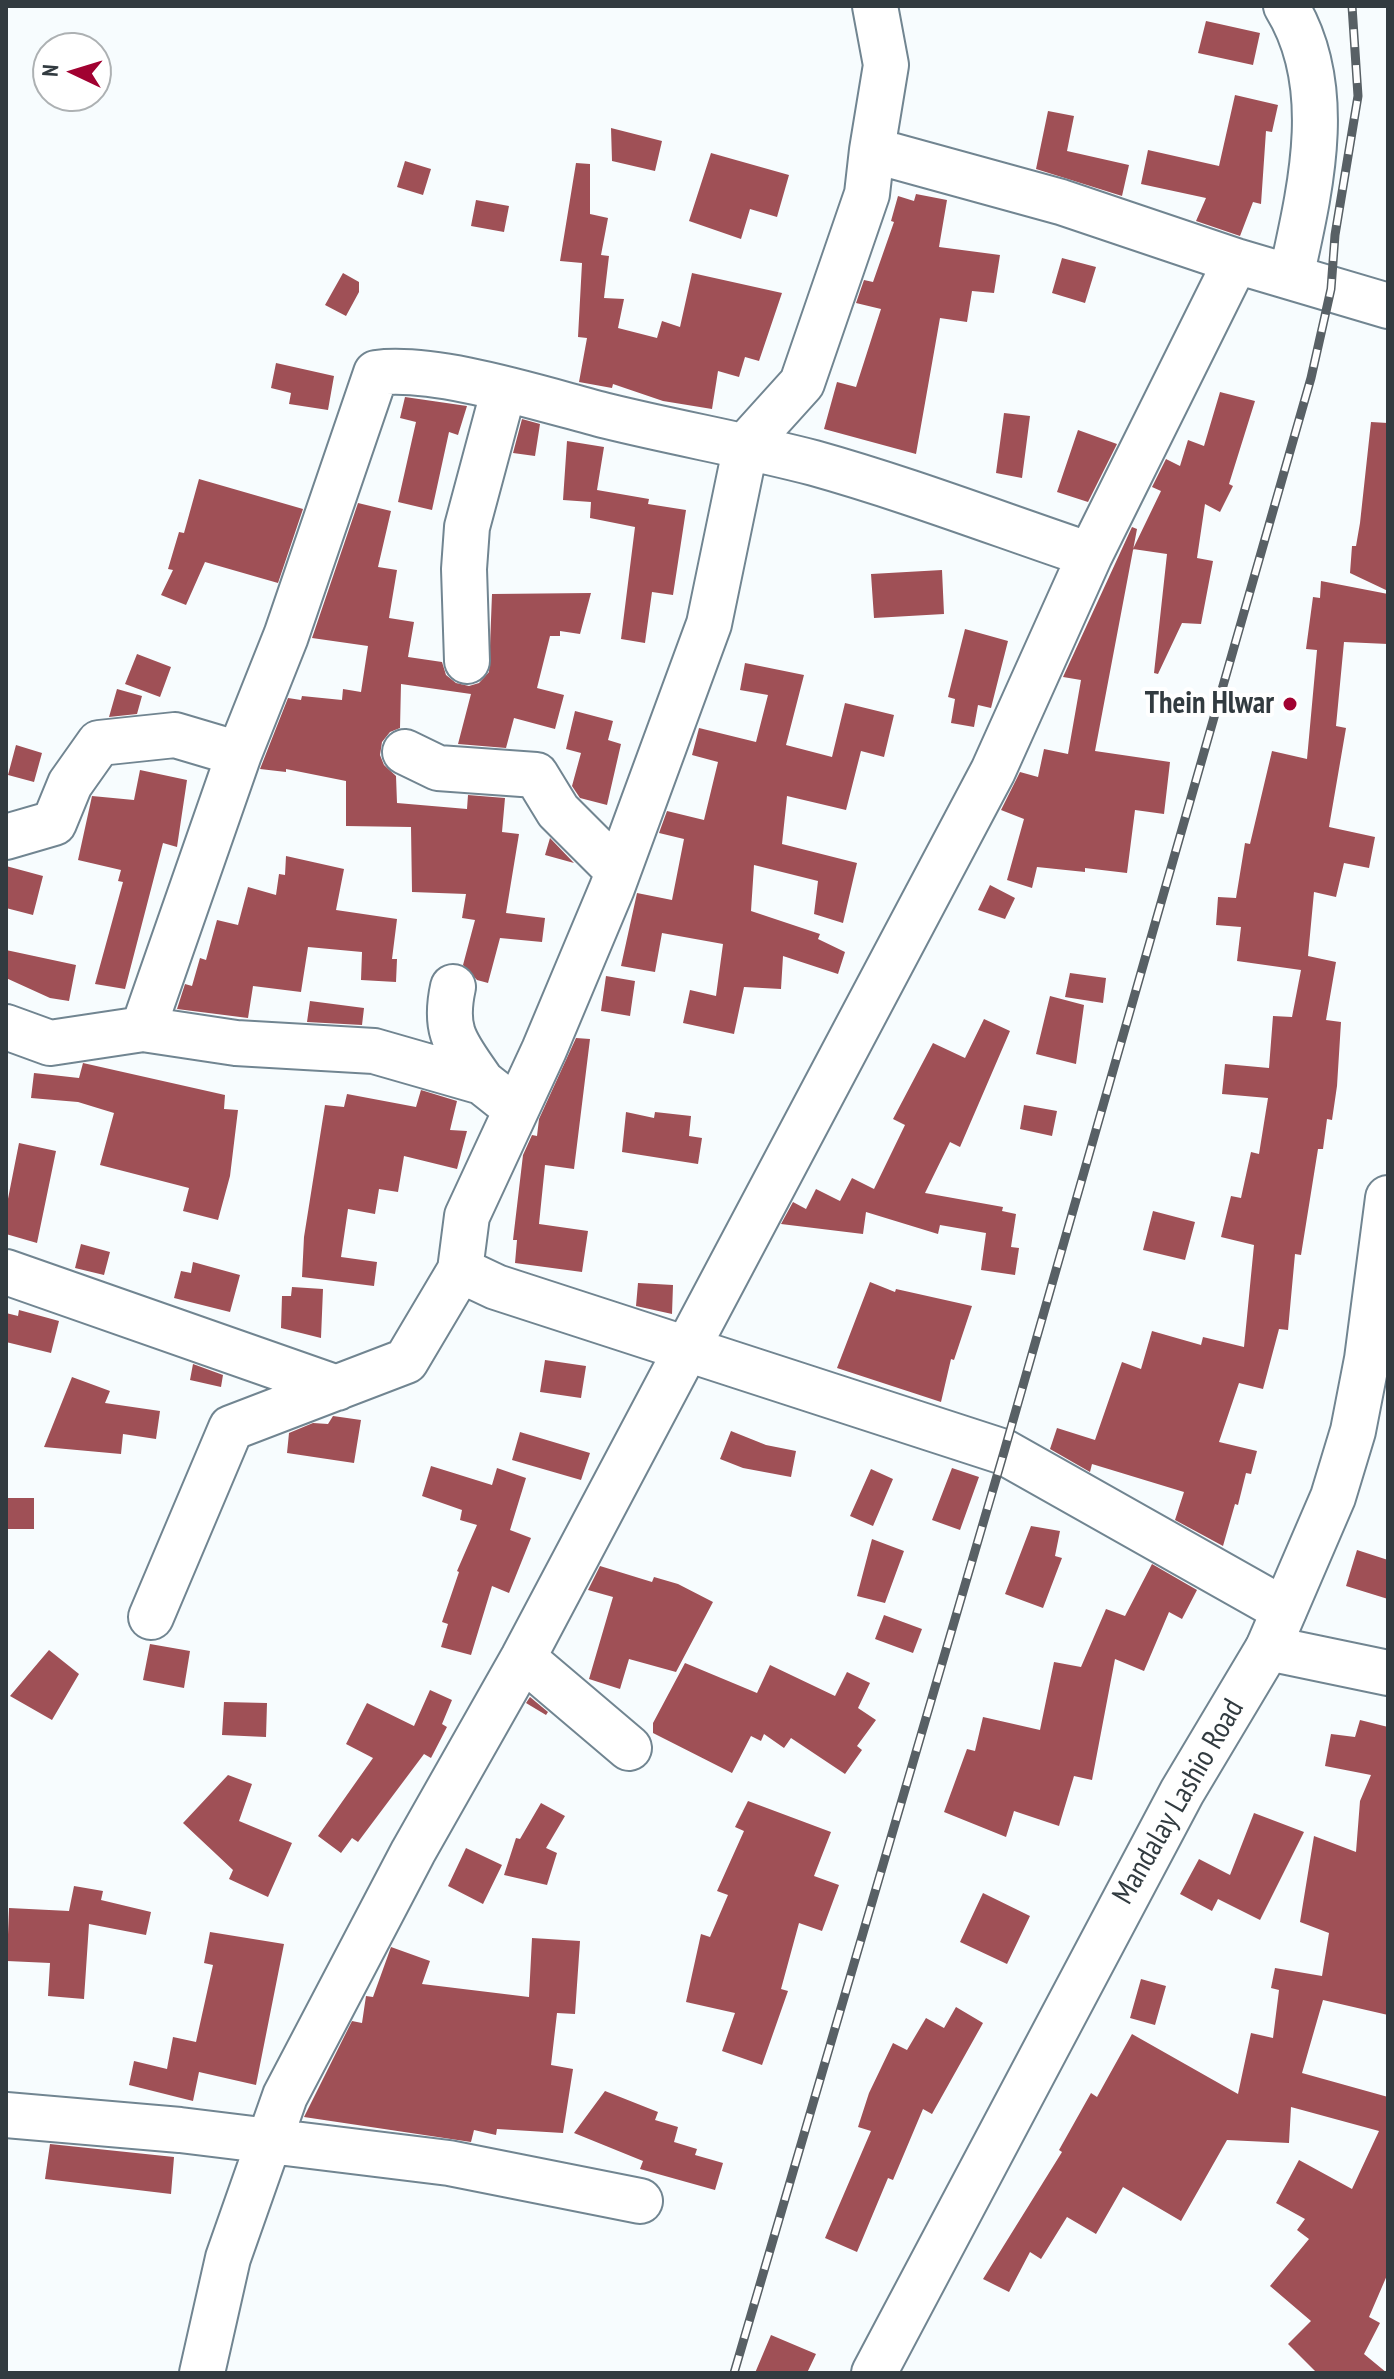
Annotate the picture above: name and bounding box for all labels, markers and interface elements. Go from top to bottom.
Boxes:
north arrow [32,32,112,112]
text: N [36,64,64,77]
place label: Thein Hlwar [1145,686,1274,722]
marker: Thein Hlwar [1281,695,1299,713]
street label: Mandalay Lashio Road [1106,1693,1252,1911]

